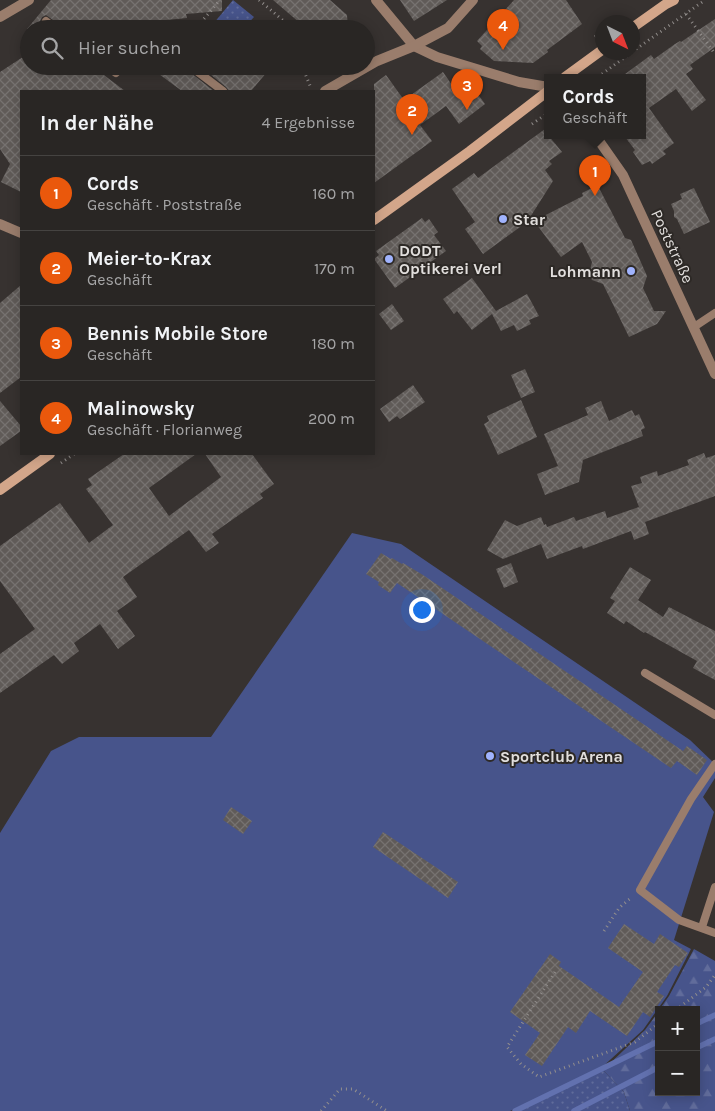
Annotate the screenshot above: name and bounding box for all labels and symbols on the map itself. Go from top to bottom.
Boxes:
pin: 4 [487,9,519,50]
north arrow [595,15,640,60]
pin: 3 [451,69,483,110]
pin: 2 [396,94,428,135]
pin: 1 [579,155,611,196]
street label: Poststraße [647,206,698,286]
place label: Star [513,210,546,229]
marker: Star [497,213,509,225]
place label: DODT Optikerei Verl [399,241,502,278]
marker: DODT Optikerei Verl [383,253,395,265]
place label: Lohmann [550,262,621,281]
marker: Lohmann [625,265,637,277]
your location [409,597,435,623]
place label: Sportclub Arena [500,747,623,766]
marker: Sportclub Arena [484,750,496,762]

